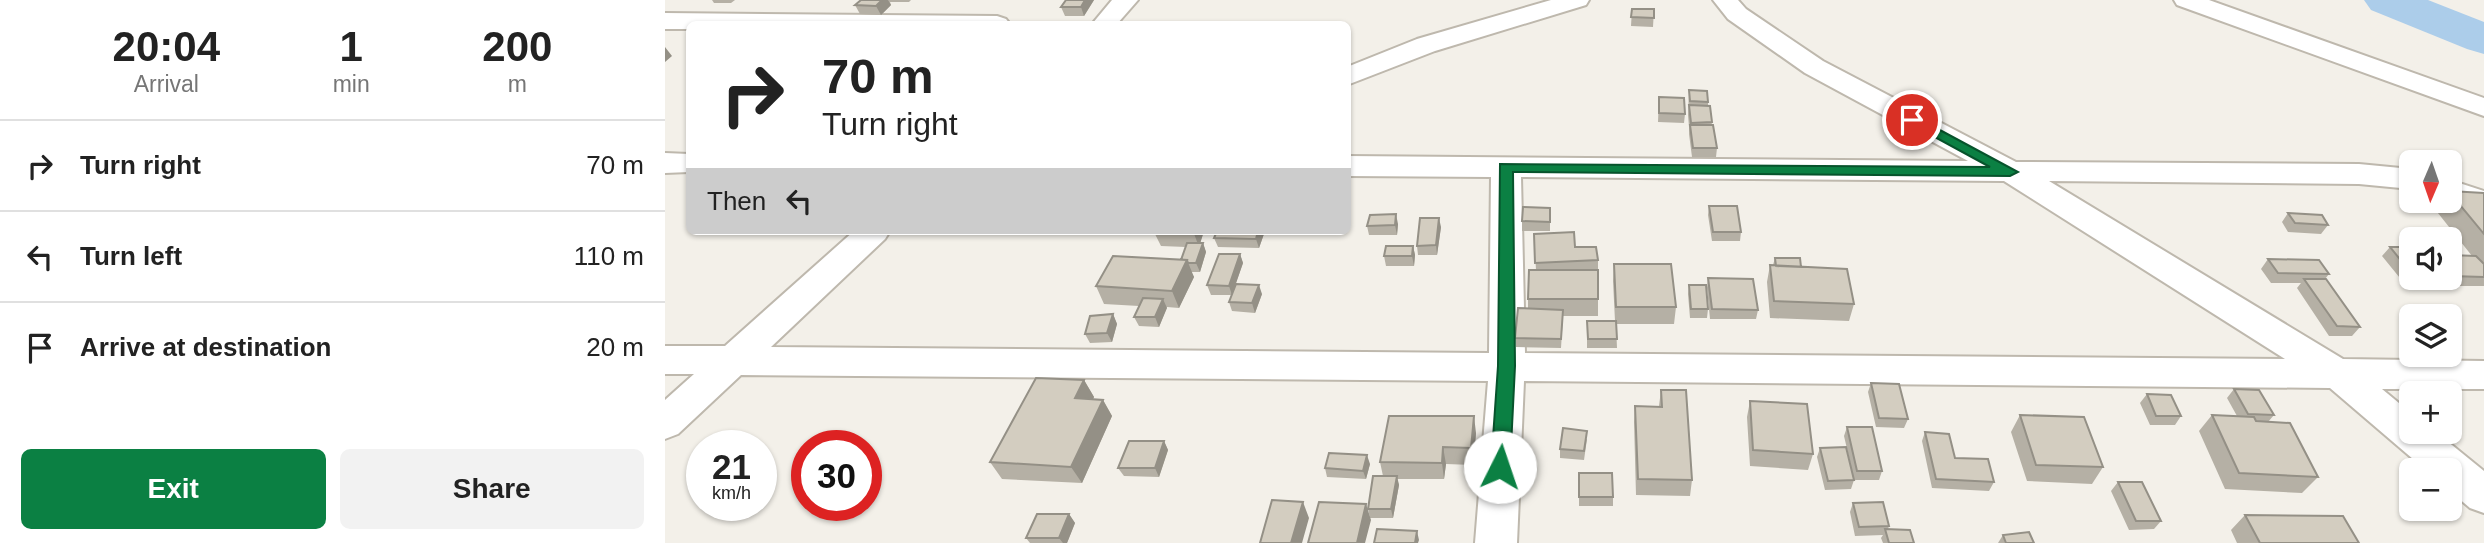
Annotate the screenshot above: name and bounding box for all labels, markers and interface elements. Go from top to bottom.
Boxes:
text: 20:04 [113,23,220,70]
text: 1 [339,23,363,70]
text: 200 [482,23,552,70]
icon: right [707,49,798,140]
text: 70 m [822,49,934,103]
text: Arrival [134,71,199,97]
text: min [333,71,370,97]
text: m [508,71,527,97]
pin [1882,90,1942,150]
icon: arrive [1893,101,1931,139]
text: Turn right [822,106,958,142]
icon: right [21,147,59,185]
text: Turn right [80,150,201,180]
text: 70 m [586,150,644,180]
north arrow [2399,150,2462,214]
map controls [2399,150,2462,521]
icon: left [780,182,818,220]
text: Then [707,186,766,216]
button: sound [2399,227,2462,290]
icon: left [21,238,59,276]
text: Turn left [80,241,182,271]
text: 110 m [574,241,644,271]
button: layers [2399,304,2462,367]
icon: arrive [21,329,59,367]
text: Arrive at destination [80,332,331,362]
text: 20 m [586,332,644,362]
button: + [2399,381,2462,444]
speed limit sign: 30 [791,430,882,521]
position arrow [1463,430,1537,504]
text: 21 [712,447,751,486]
button: Exit [21,449,326,529]
button: Share [340,449,644,529]
button: − [2399,458,2462,521]
text: km/h [712,483,751,503]

